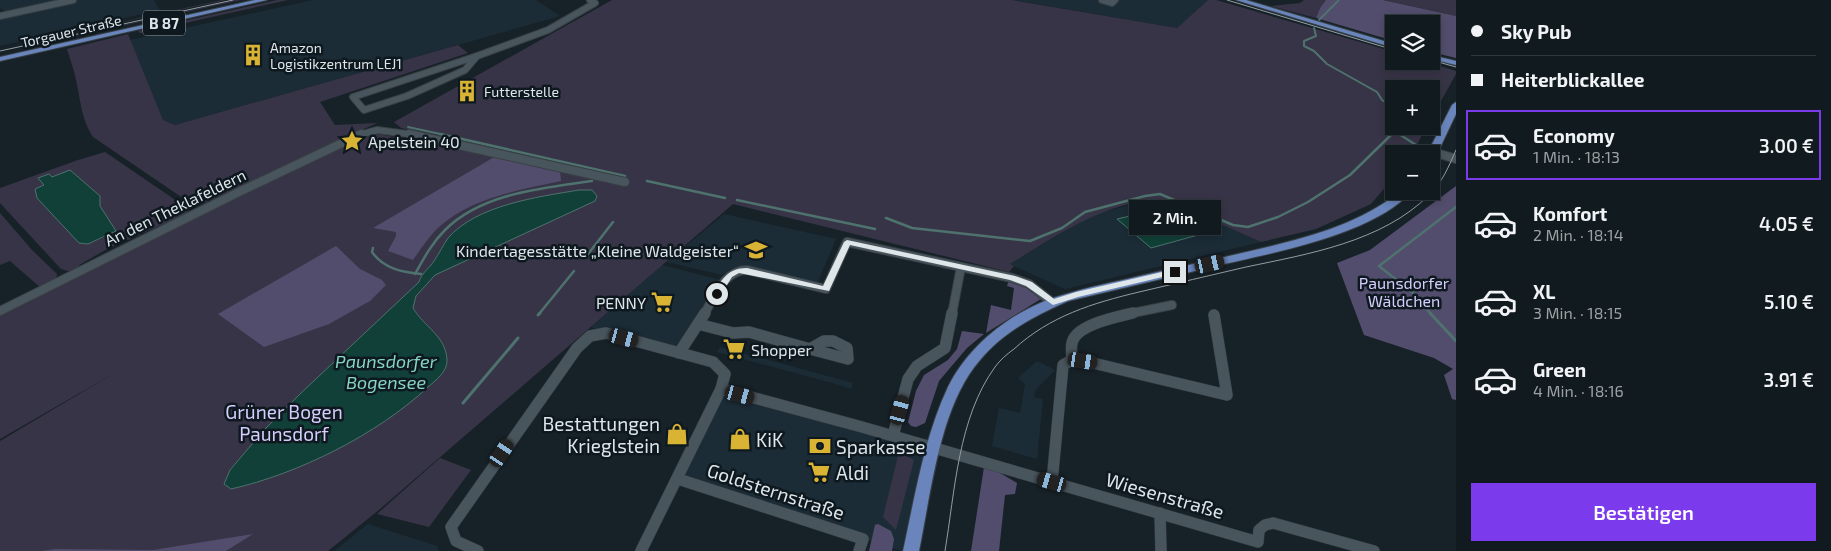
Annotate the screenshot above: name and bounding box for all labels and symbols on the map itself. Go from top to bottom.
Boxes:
road number: B 87 [143,10,185,36]
street label: Torgauer Straße [19,11,123,51]
place label: Amazon Logistikzentrum LEJ1 [270,39,402,72]
building icon: Amazon Logistikzentrum LEJ1 [240,42,266,68]
building icon: Futterstelle [454,78,480,104]
place label: Futterstelle [484,83,559,100]
place icon: Apelstein 40 [339,128,365,154]
place label: Apelstein 40 [368,132,460,151]
street label: An den Theklafeldern [101,165,249,249]
callout: 2 Min. [1129,200,1221,234]
school or university icon: Kindertagesstätte „Kleine Waldgeister“ [743,237,769,263]
place label: Kindertagesstätte „Kleine Waldgeister“ [456,241,739,260]
car [1193,253,1226,275]
route end [1164,261,1186,283]
park label: Paunsdorfer Wäldchen [1359,273,1450,310]
route start [706,283,728,305]
supermarket icon: PENNY [649,289,675,315]
place label: PENNY [596,293,646,312]
car [607,327,640,349]
supermarket icon: Shopper [721,336,747,362]
place label: Shopper [751,340,813,359]
water label: Paunsdorfer Bogensee [335,350,438,393]
car [1067,351,1098,371]
car [723,384,756,406]
car [888,394,911,426]
park label: Grüner Bogen Paunsdorf [225,400,343,445]
place label: Bestattungen Krieglstein [543,412,660,457]
shop icon: Bestattungen Krieglstein [664,421,690,447]
shop icon: KiK [727,426,753,452]
place label: KiK [756,428,783,451]
bank icon: Sparkasse [807,433,833,459]
place label: Sparkasse [836,435,925,458]
car [487,436,516,470]
street label: Goldsternstraße [704,458,848,524]
supermarket icon: Aldi [806,459,832,485]
place label: Aldi [836,461,869,484]
street label: Wiesenstraße [1103,467,1227,523]
car [1035,471,1068,493]

